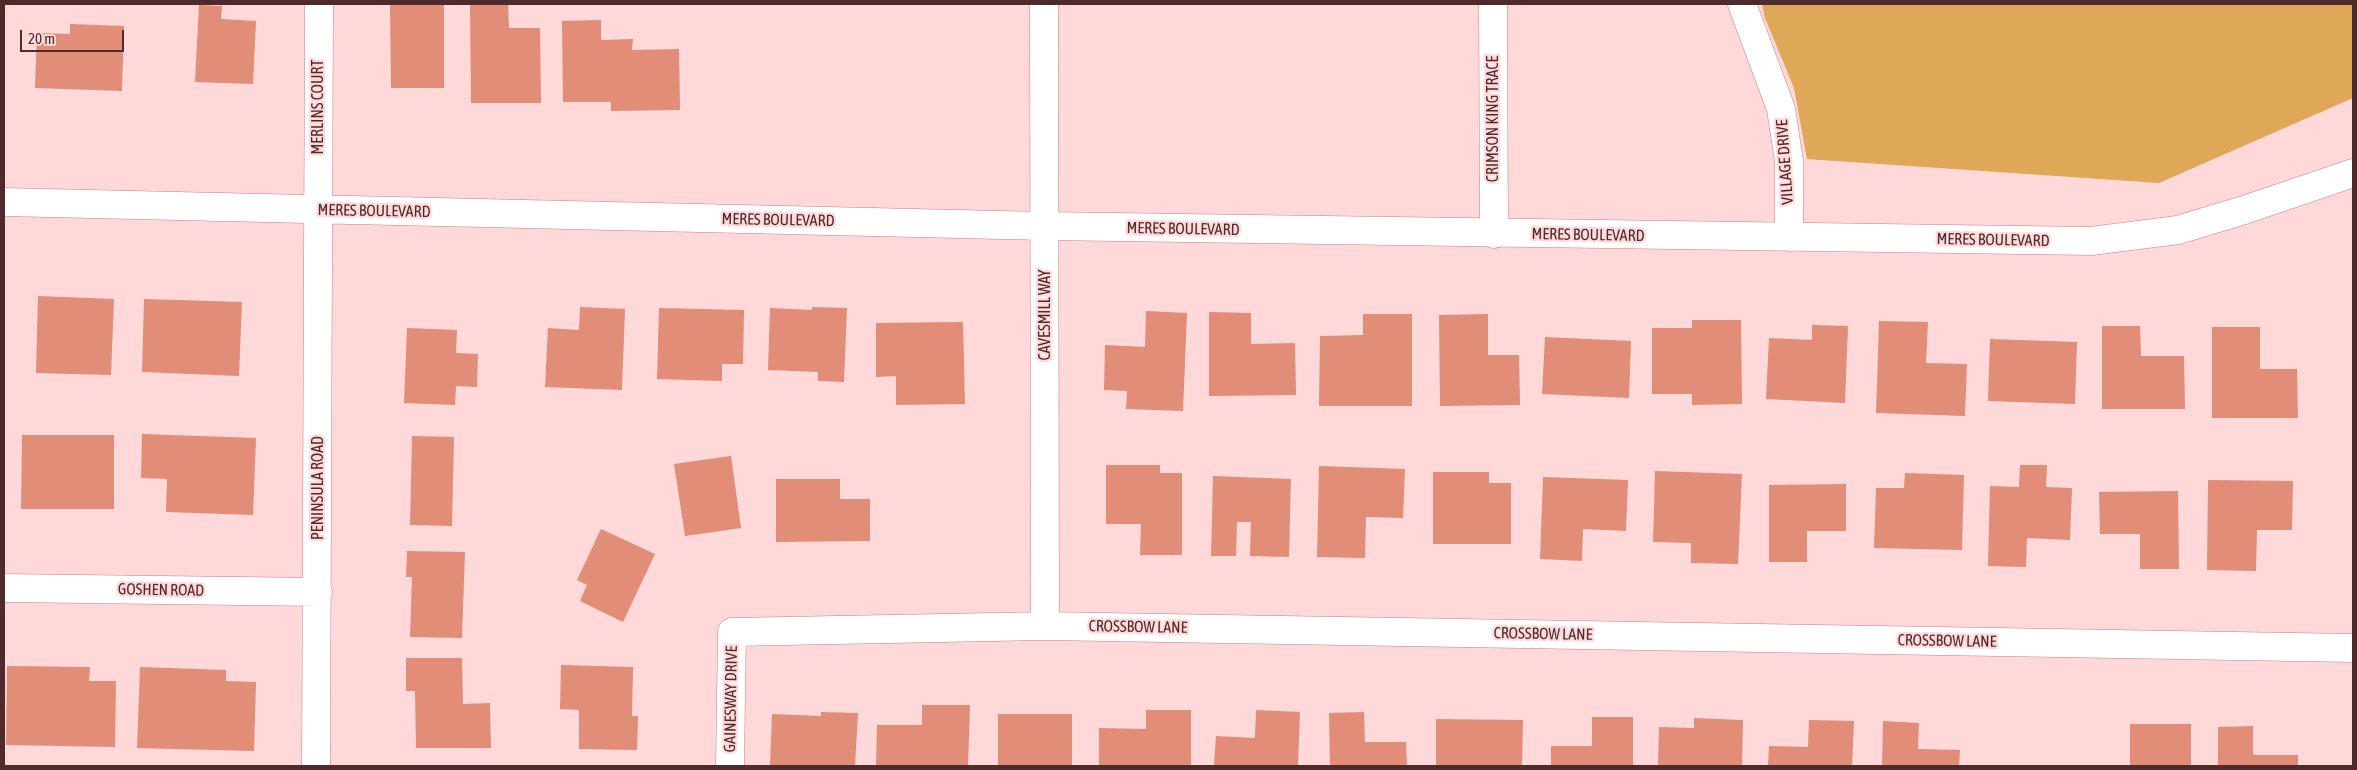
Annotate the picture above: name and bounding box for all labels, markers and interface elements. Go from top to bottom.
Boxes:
scale bar [22,20,126,52]
text: 20 m [28,30,55,47]
street label: CRIMSON KING TRACE [1483,56,1503,182]
street label: MERLINS COURT [308,60,328,154]
street label: VILLAGE DRIVE [1772,119,1798,205]
street label: MERES BOULEVARD [317,200,431,222]
street label: MERES BOULEVARD [721,209,835,231]
street label: MERES BOULEVARD [1126,218,1240,240]
street label: MERES BOULEVARD [1531,224,1645,246]
street label: MERES BOULEVARD [1936,229,2050,251]
street label: CAVESMILL WAY [1035,270,1055,360]
street label: PENINSULA ROAD [308,436,328,540]
street label: GOSHEN ROAD [118,580,204,600]
street label: CROSSBOW LANE [1089,617,1187,637]
street label: CROSSBOW LANE [1494,624,1592,644]
street label: CROSSBOW LANE [1898,631,1996,651]
street label: GAINESWAY DRIVE [720,645,742,753]

